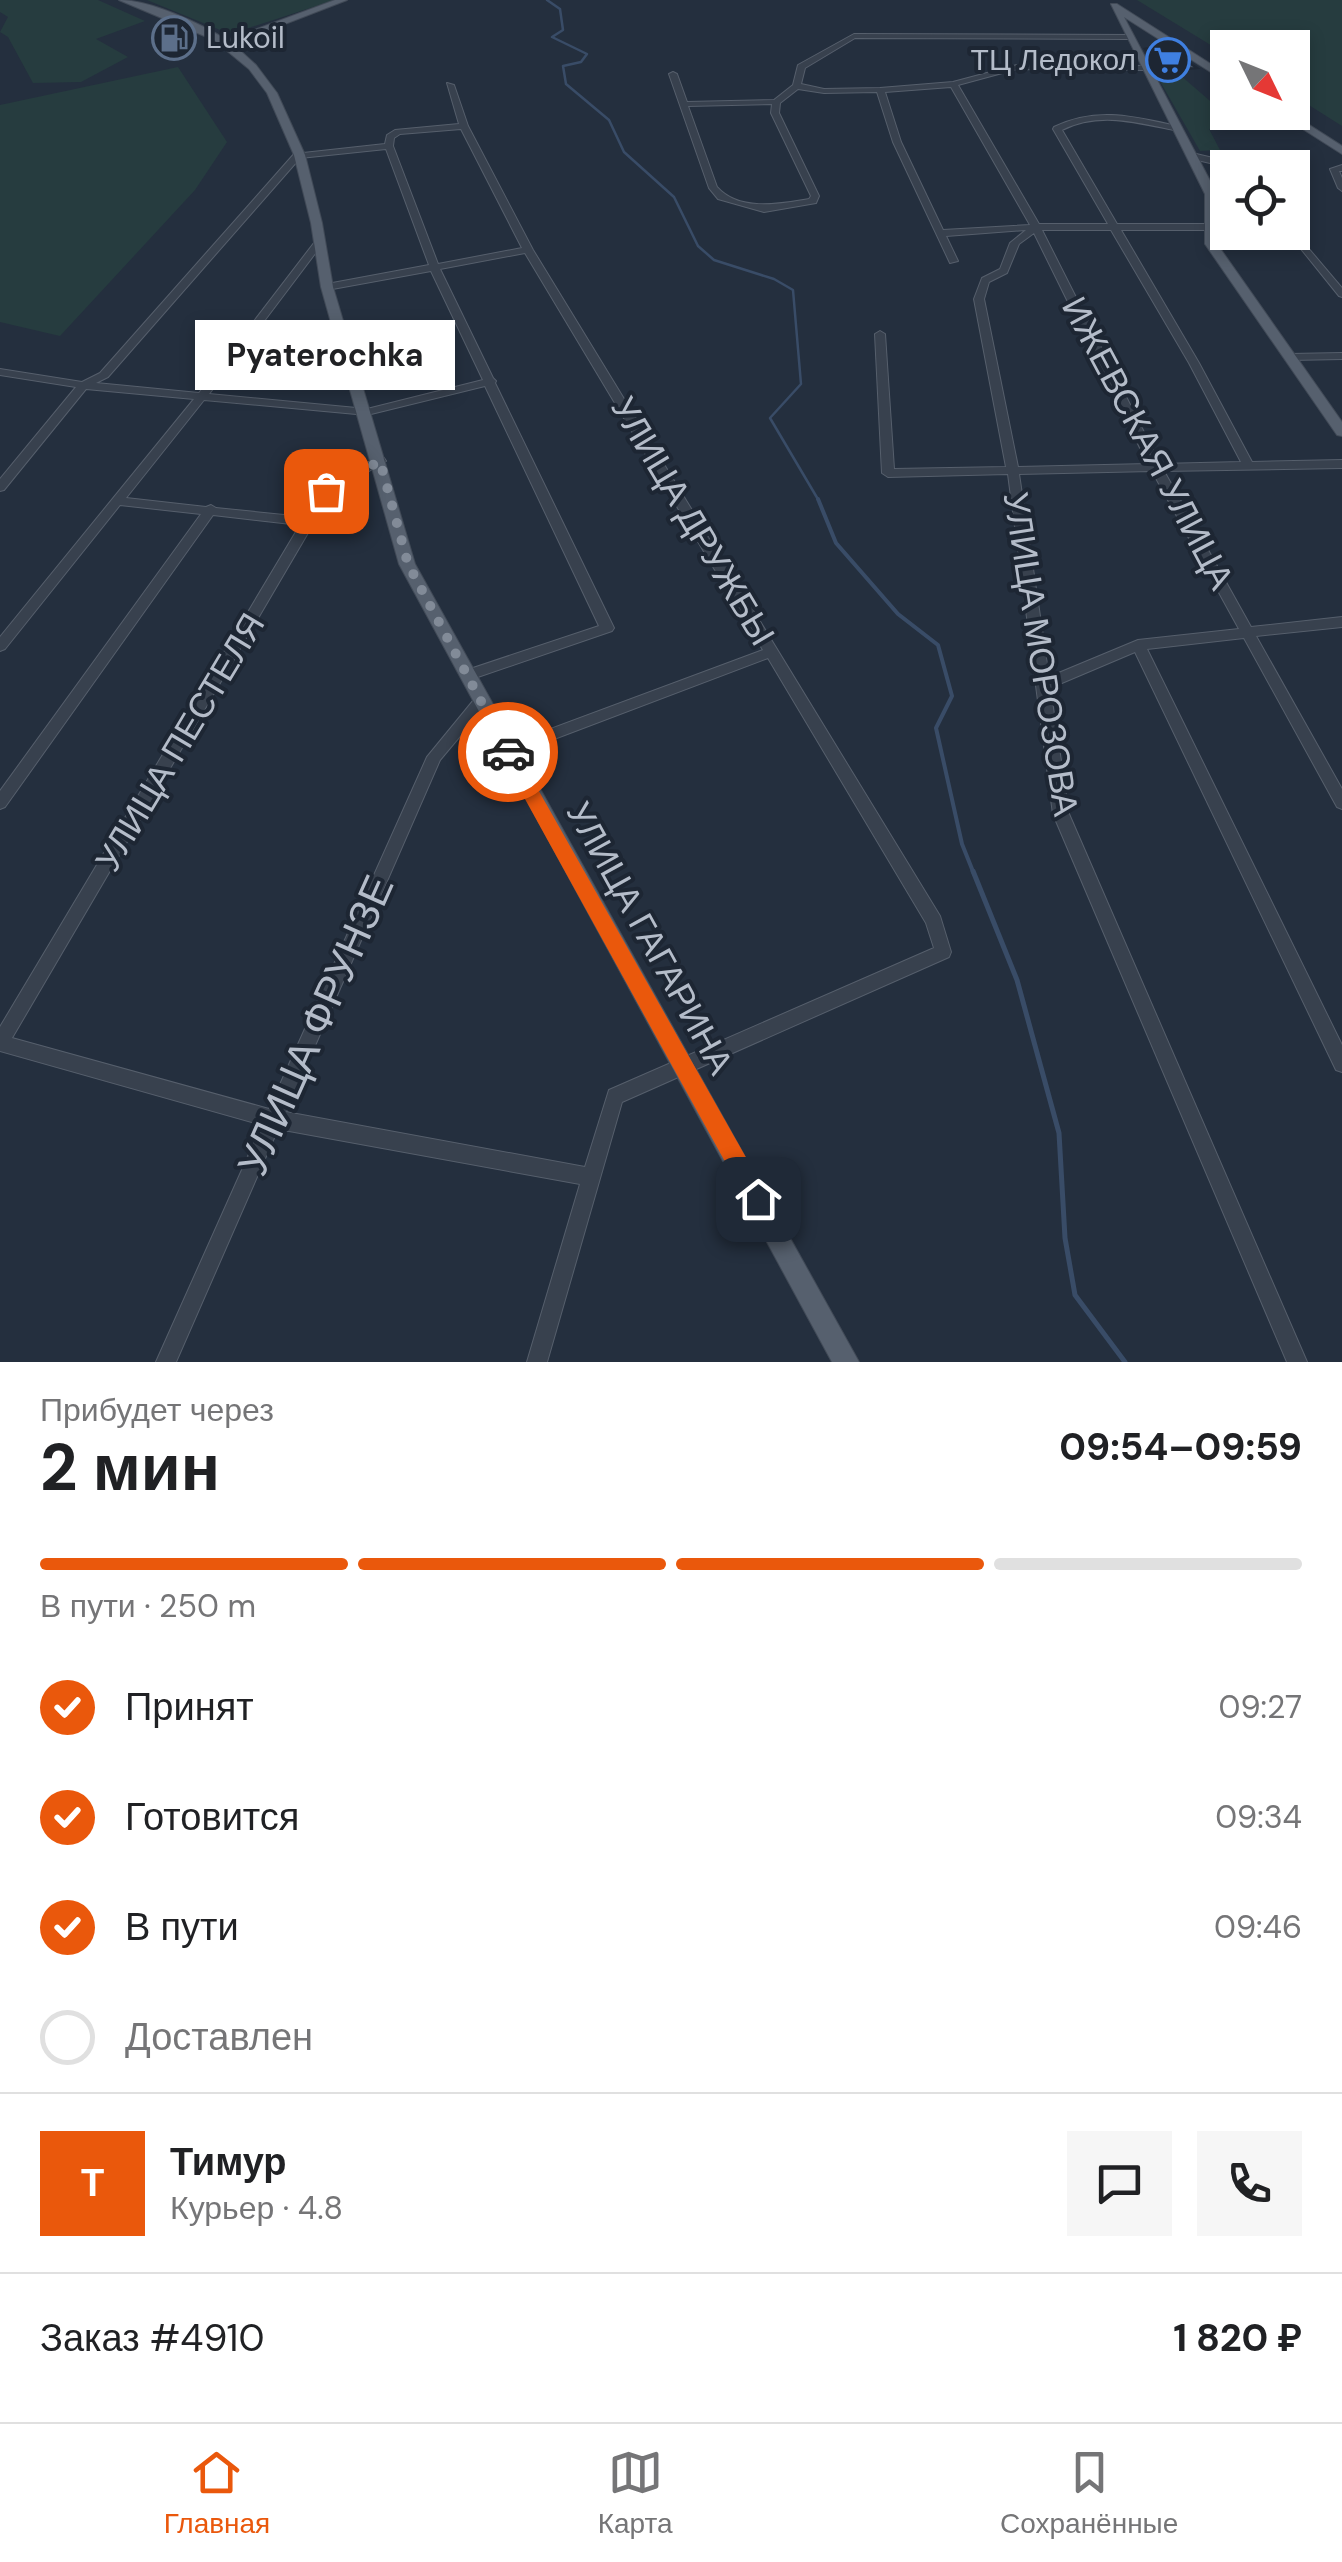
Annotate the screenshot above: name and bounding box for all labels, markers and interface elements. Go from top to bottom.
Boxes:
fuel station icon: Lukoil [151,15,197,61]
place label: Lukoil [206,18,285,57]
north arrow [1210,30,1310,130]
map controls [1210,30,1310,250]
supermarket icon: ТЦ Ледокол [1145,37,1191,83]
place label: ТЦ Ледокол [971,40,1136,79]
button: locate [1210,150,1310,250]
street label: ИЖЕВСКАЯ УЛИЦА [1051,289,1245,598]
callout: Pyaterochka [196,321,456,391]
text: Pyaterochka [226,334,424,376]
street label: УЛИЦА ДРУЖБЫ [601,388,785,654]
pin [284,449,369,534]
icon: bag [299,464,354,519]
street label: УЛИЦА МОРОЗОВА [993,489,1089,820]
street label: УЛИЦА ПЕСТЕЛЯ [85,604,275,880]
courier [458,702,558,802]
icon: car [481,725,536,780]
street label: УЛИЦА ГАГАРИНА [556,794,744,1083]
street label: УЛИЦА ФРУНЗЕ [225,867,406,1184]
pin [716,1157,801,1242]
icon: home [731,1172,786,1227]
text: Прибудет через [40,1389,274,1431]
text: 09:54–09:59 [1059,1422,1302,1472]
text: 2 мин [40,1426,220,1510]
text: В пути · 250 m [40,1585,256,1627]
icon: check [40,1680,95,1735]
text: Принят [125,1682,254,1732]
text: 09:27 [1219,1686,1302,1728]
icon: check [40,1790,95,1845]
text: Готовится [125,1792,299,1842]
text: 09:34 [1215,1796,1302,1838]
icon: check [40,1900,95,1955]
text: В пути [125,1902,239,1952]
text: 09:46 [1214,1906,1302,1948]
text: Доставлен [125,2012,313,2062]
button: chat [1067,2131,1172,2236]
button: phone [1197,2131,1302,2236]
text: Тимур [170,2137,287,2187]
text: Т [81,2158,104,2208]
text: Курьер · 4.8 [170,2187,343,2229]
text: Заказ #4910 [40,2313,264,2363]
text: 1 820 ₽ [1173,2313,1302,2363]
tab: Главная [164,2445,270,2542]
tab: Карта [598,2445,673,2542]
tab: Сохранённые [1000,2445,1178,2542]

